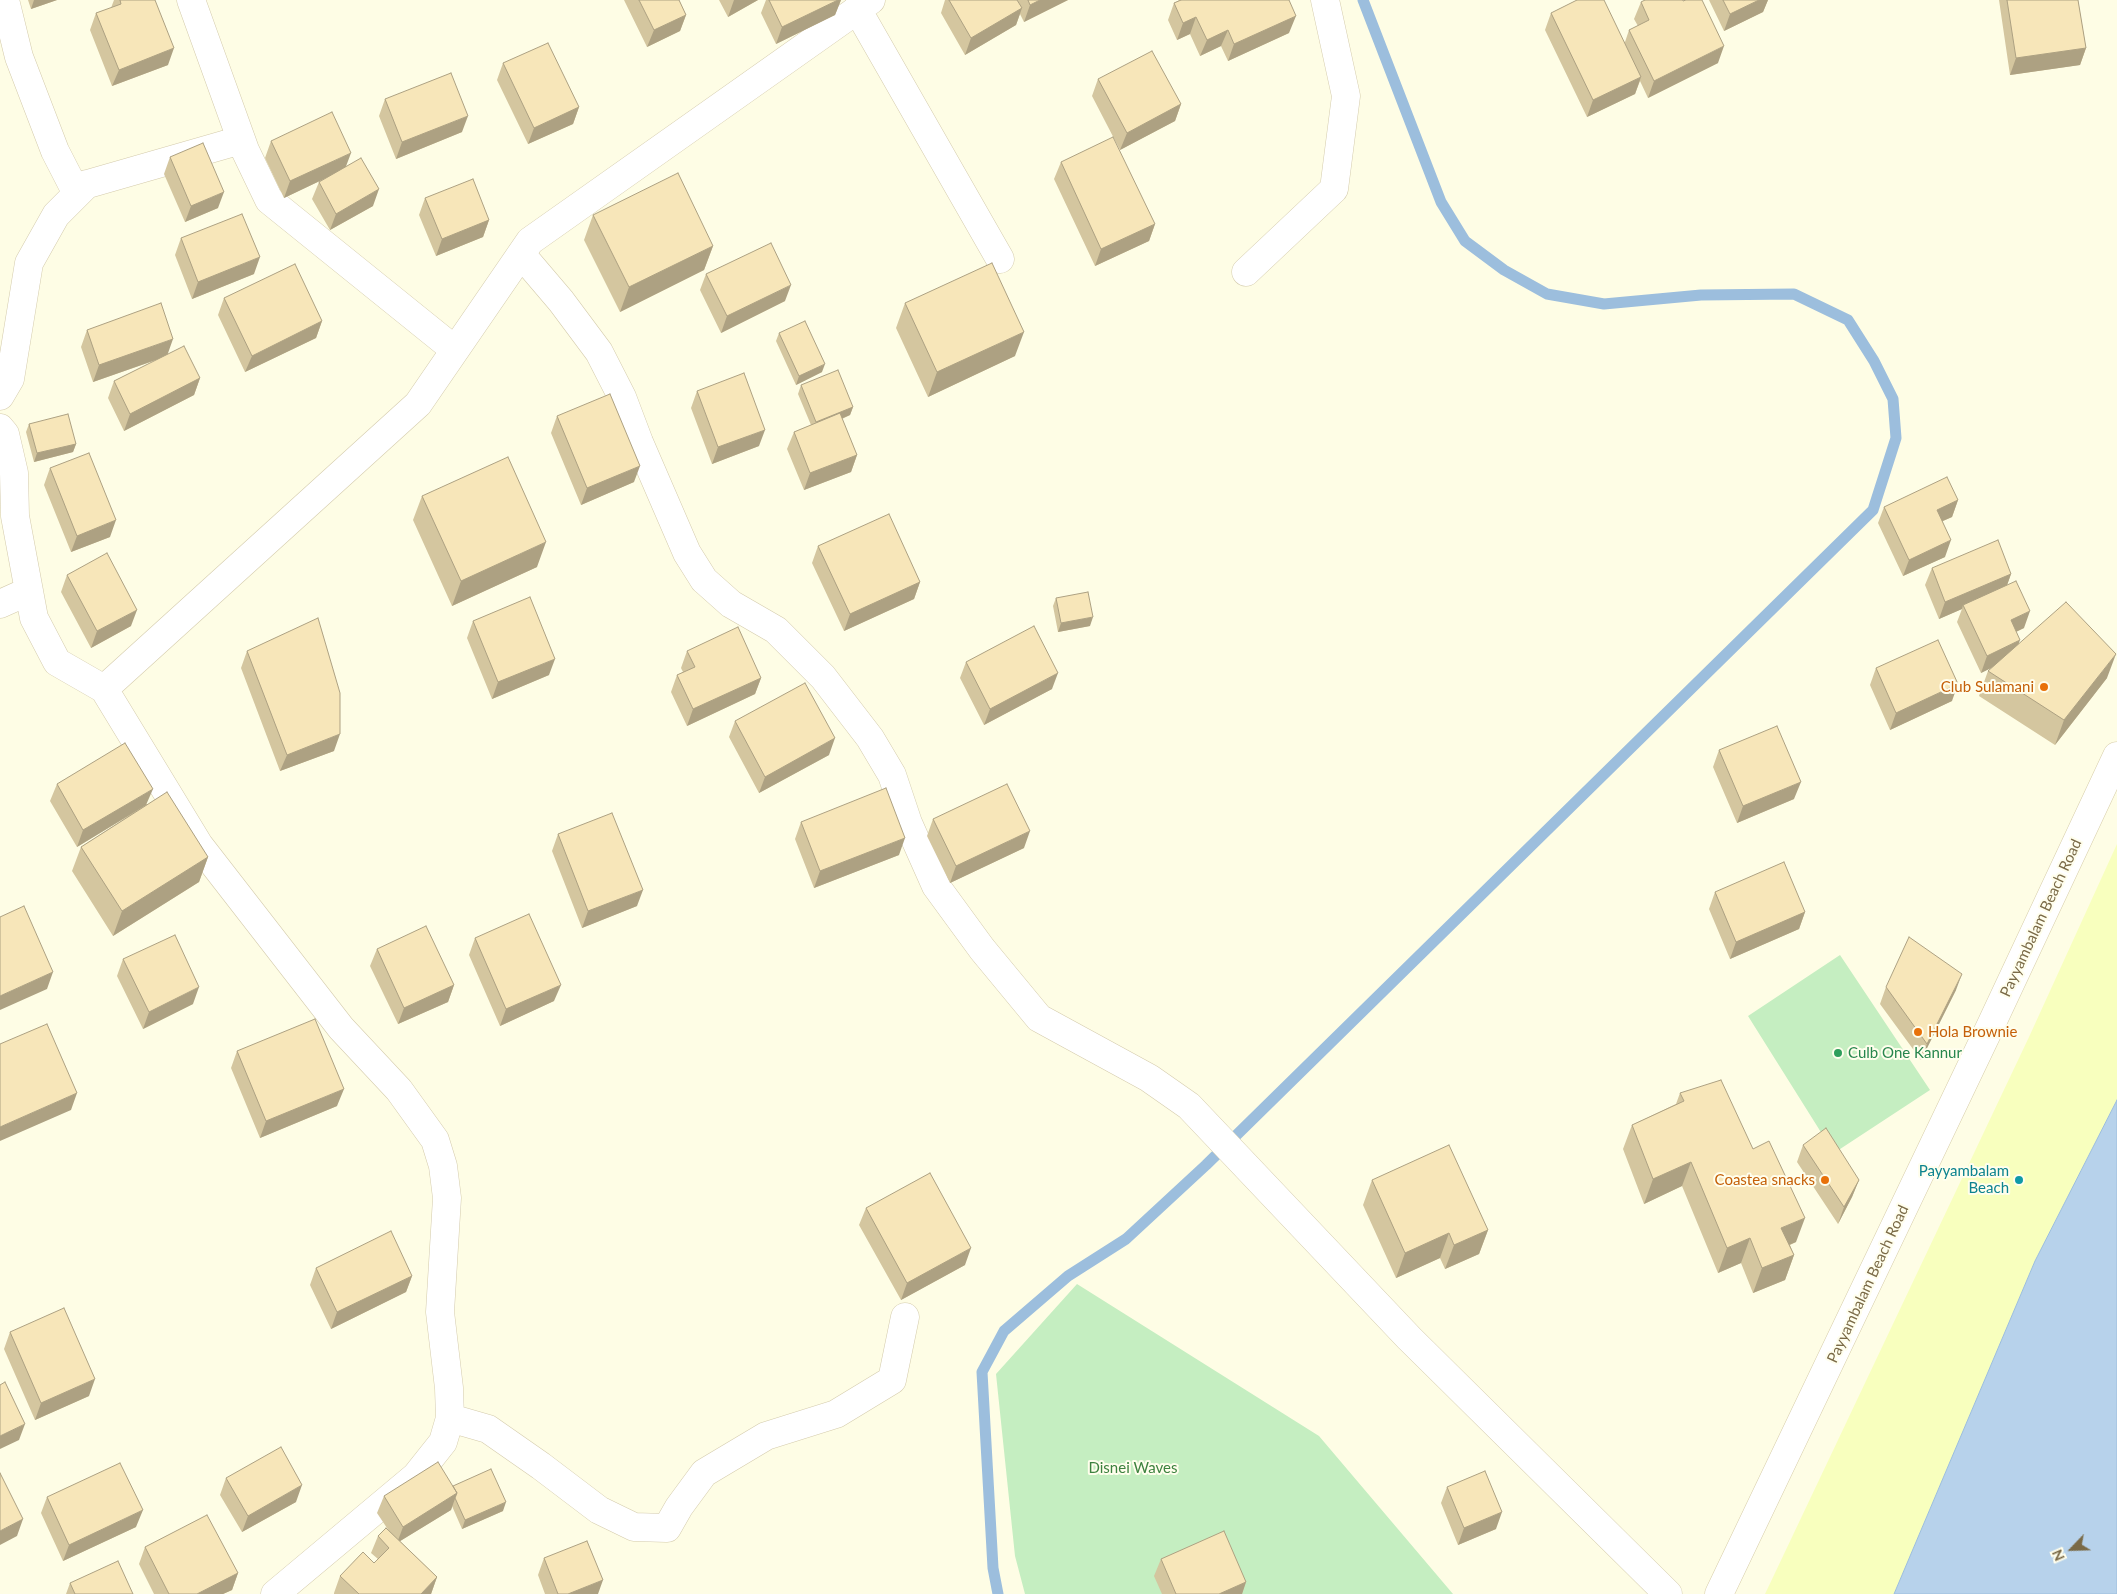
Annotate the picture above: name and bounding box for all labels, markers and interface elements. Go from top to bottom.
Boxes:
place label: Club Sulamani [1941,678,2034,696]
marker: Club Sulamani [2038,681,2050,693]
street label: Payyambalam Beach Road [1997,836,2085,1000]
place label: Hola Brownie [1928,1023,2017,1041]
marker: Hola Brownie [1912,1026,1924,1038]
place label: Culb One Kannur [1848,1044,1962,1062]
marker: Culb One Kannur [1832,1047,1844,1059]
place label: Payyambalam Beach [1919,1162,2009,1197]
place label: Coastea snacks [1715,1171,1815,1189]
marker: Coastea snacks [1819,1174,1831,1186]
marker: Payyambalam Beach [2013,1174,2025,1186]
street label: Payyambalam Beach Road [1824,1202,1912,1366]
park label: Disnei Waves [1088,1459,1178,1477]
north arrow [2047,1524,2097,1574]
text: N [2048,1547,2068,1564]

